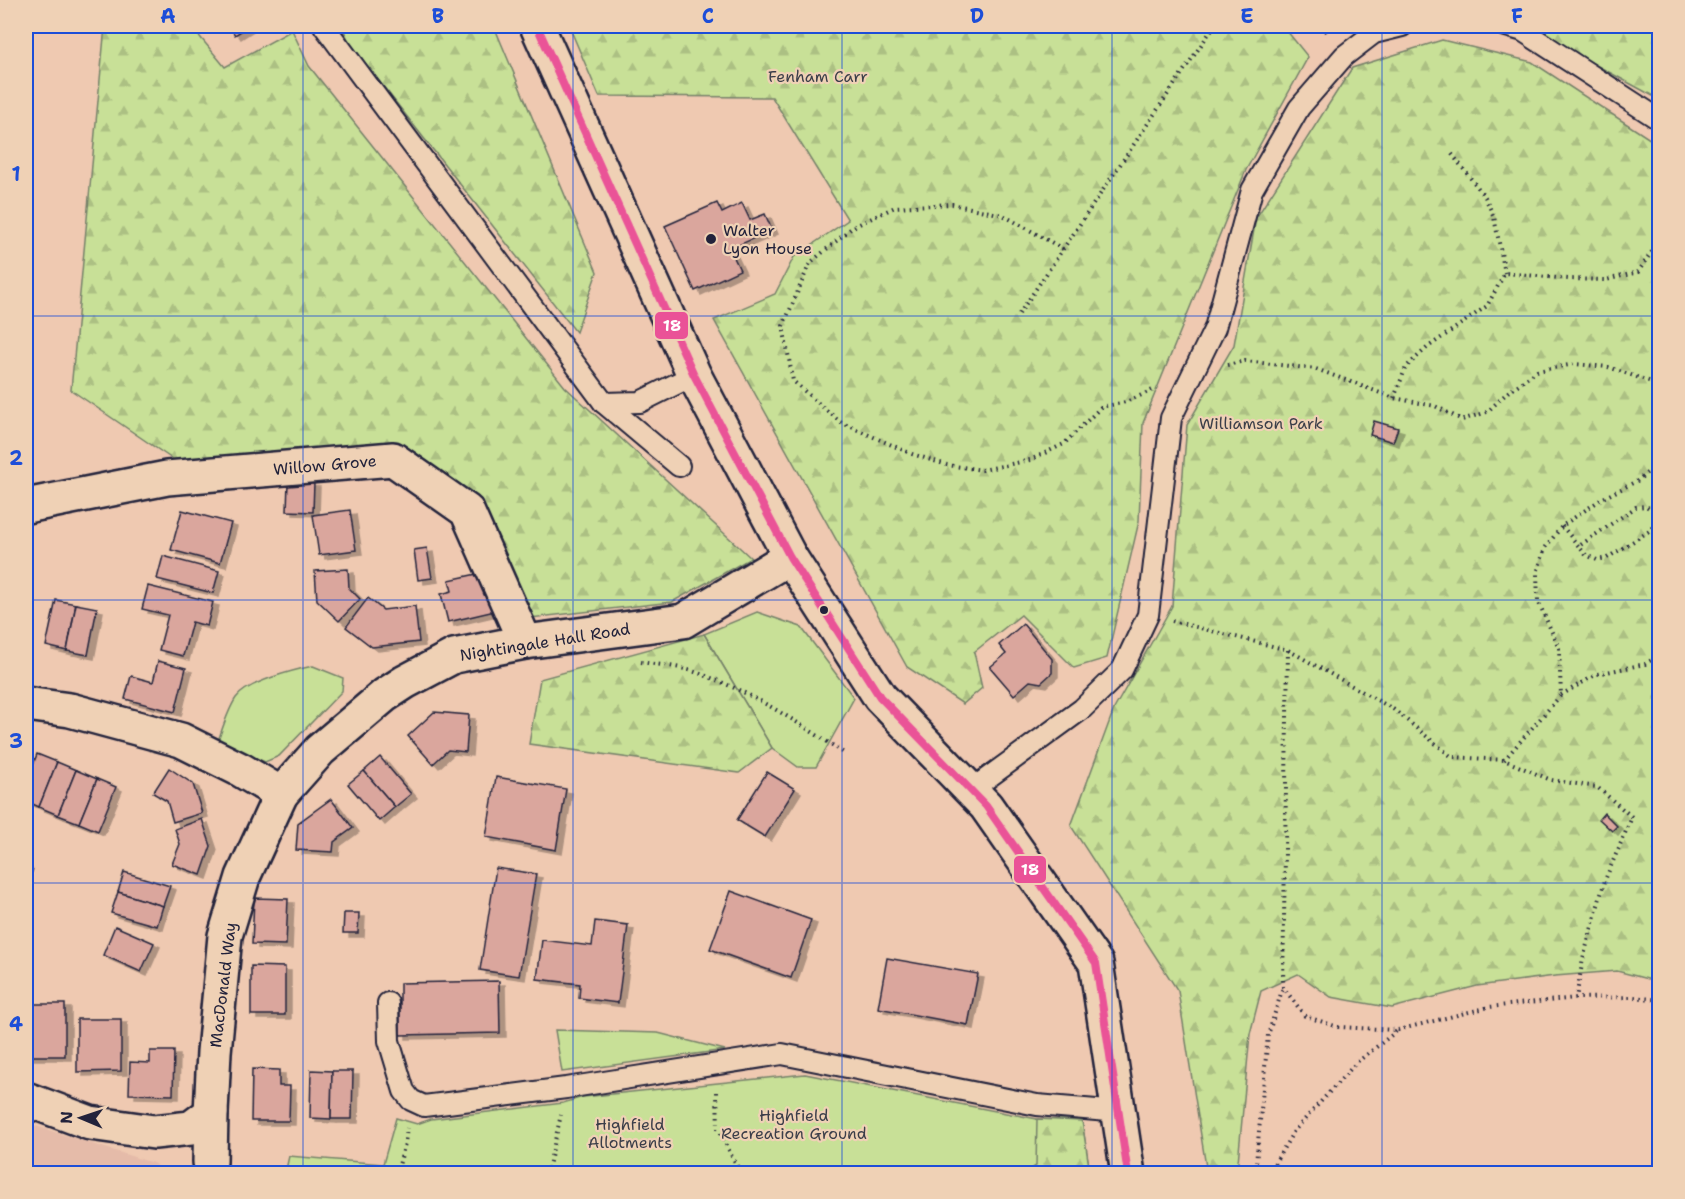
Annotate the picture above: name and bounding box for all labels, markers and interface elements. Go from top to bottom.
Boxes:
text: A [160,3,176,29]
text: B [432,3,444,29]
text: C [702,3,714,29]
text: D [970,3,984,29]
text: E [1240,3,1254,29]
text: F [1511,3,1523,29]
park label: Fenham Carr [768,66,868,87]
text: 1 [11,161,21,187]
place label: Walter Lyon House [723,220,812,259]
marker: Walter Lyon House [704,232,718,246]
line badge: 18 [654,311,689,340]
text: 18 [663,315,681,336]
park label: Williamson Park [1199,413,1323,434]
text: 2 [9,445,23,471]
street label: Willow Grove [272,450,378,480]
unlabelled marker [818,604,830,616]
street label: Nightingale Hall Road [458,618,632,666]
text: 3 [9,728,23,754]
line badge: 18 [1013,855,1047,884]
text: 18 [1021,859,1039,880]
street label: MacDonald Way [205,921,241,1049]
text: 4 [9,1011,23,1037]
north arrow [51,1088,111,1148]
park label: Highfield Recreation Ground [721,1105,867,1144]
text: N [56,1111,77,1124]
park label: Highfield Allotments [588,1114,672,1153]

